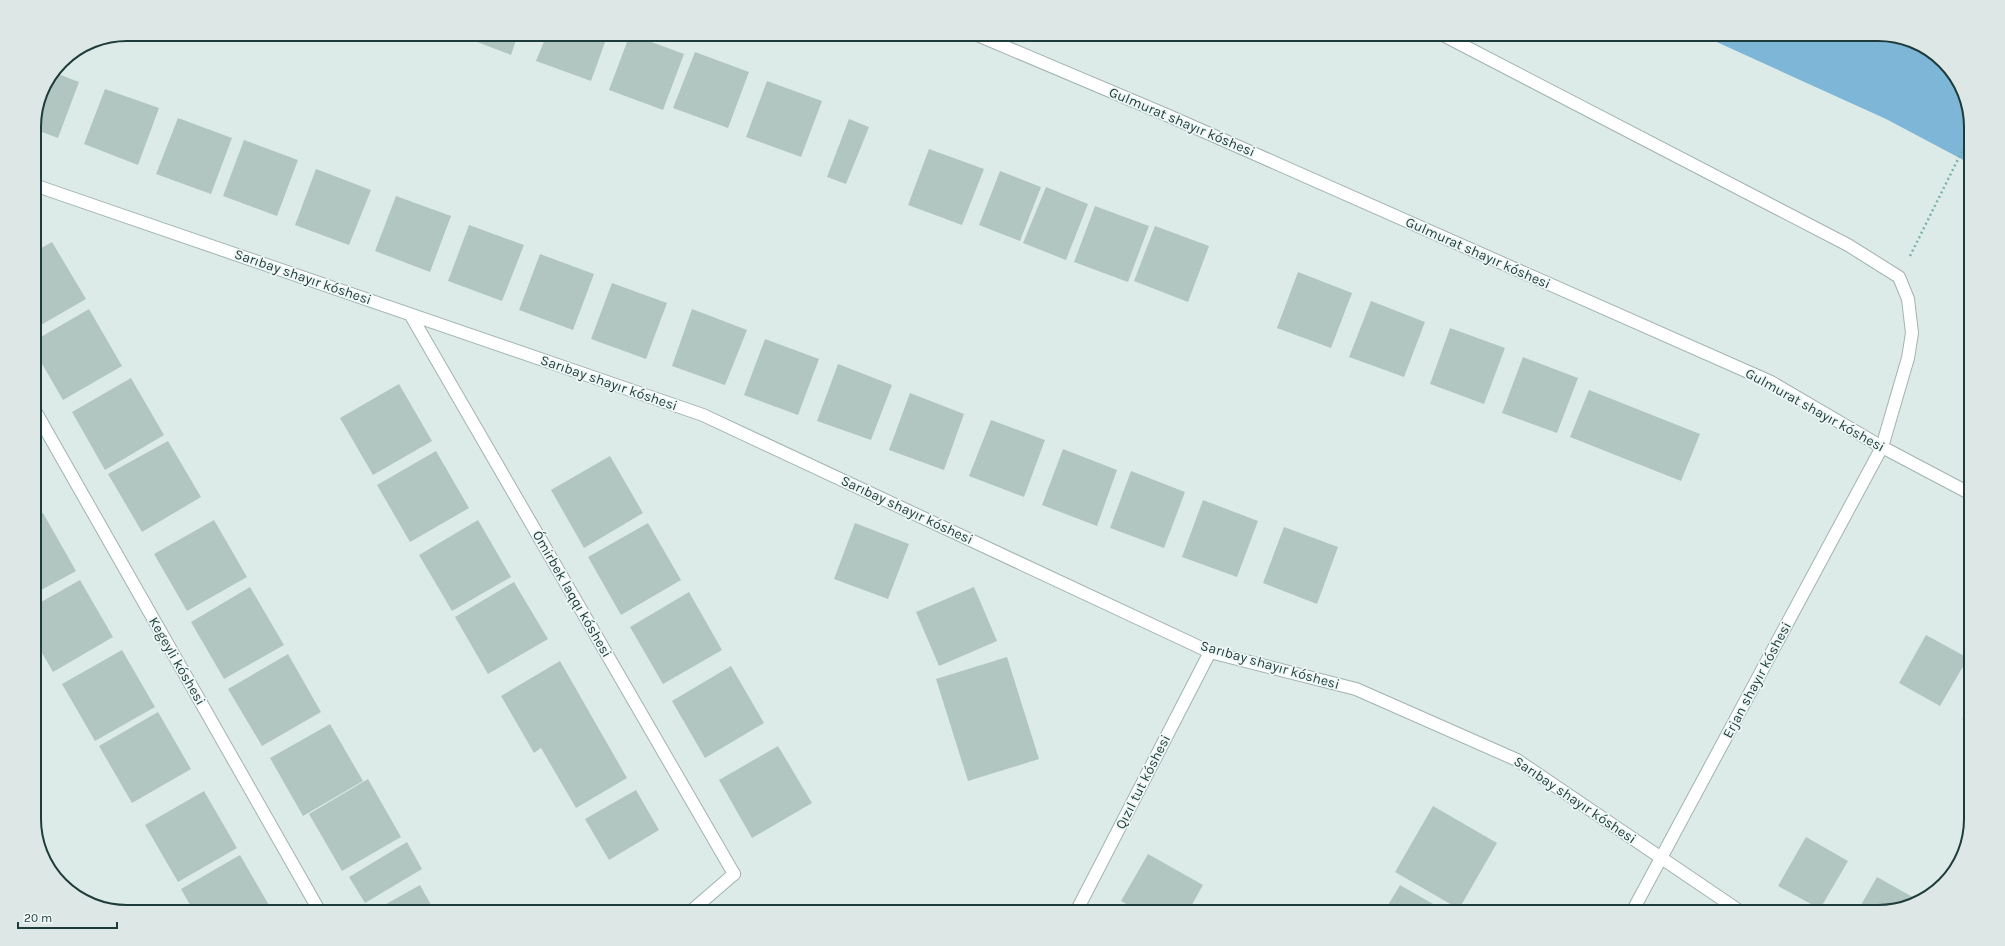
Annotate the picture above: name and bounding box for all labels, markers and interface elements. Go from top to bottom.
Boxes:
street label: Gulmurat shayır kóshesi [1106,84,1258,160]
street label: Gulmurat shayır kóshesi [1403,213,1553,293]
street label: Sarıbay shayır kóshesi [232,246,374,308]
street label: Sarıbay shayır kóshesi [538,352,680,414]
street label: Gulmurat shayır kóshesi [1742,365,1888,455]
street label: Sarıbay shayır kóshesi [838,472,976,548]
street label: Ómirbek laqqı kóshesi [529,528,615,660]
street label: Kegeyli kóshesi [145,614,209,708]
street label: Erjan shayır kóshesi [1719,619,1795,741]
street label: Sarıbay shayır kóshesi [1198,637,1342,693]
street label: Qızıl tut kóshesi [1112,732,1174,832]
street label: Sarıbay shayır kóshesi [1511,753,1639,847]
scale bar [18,904,117,930]
text: 20 m [24,911,52,925]

